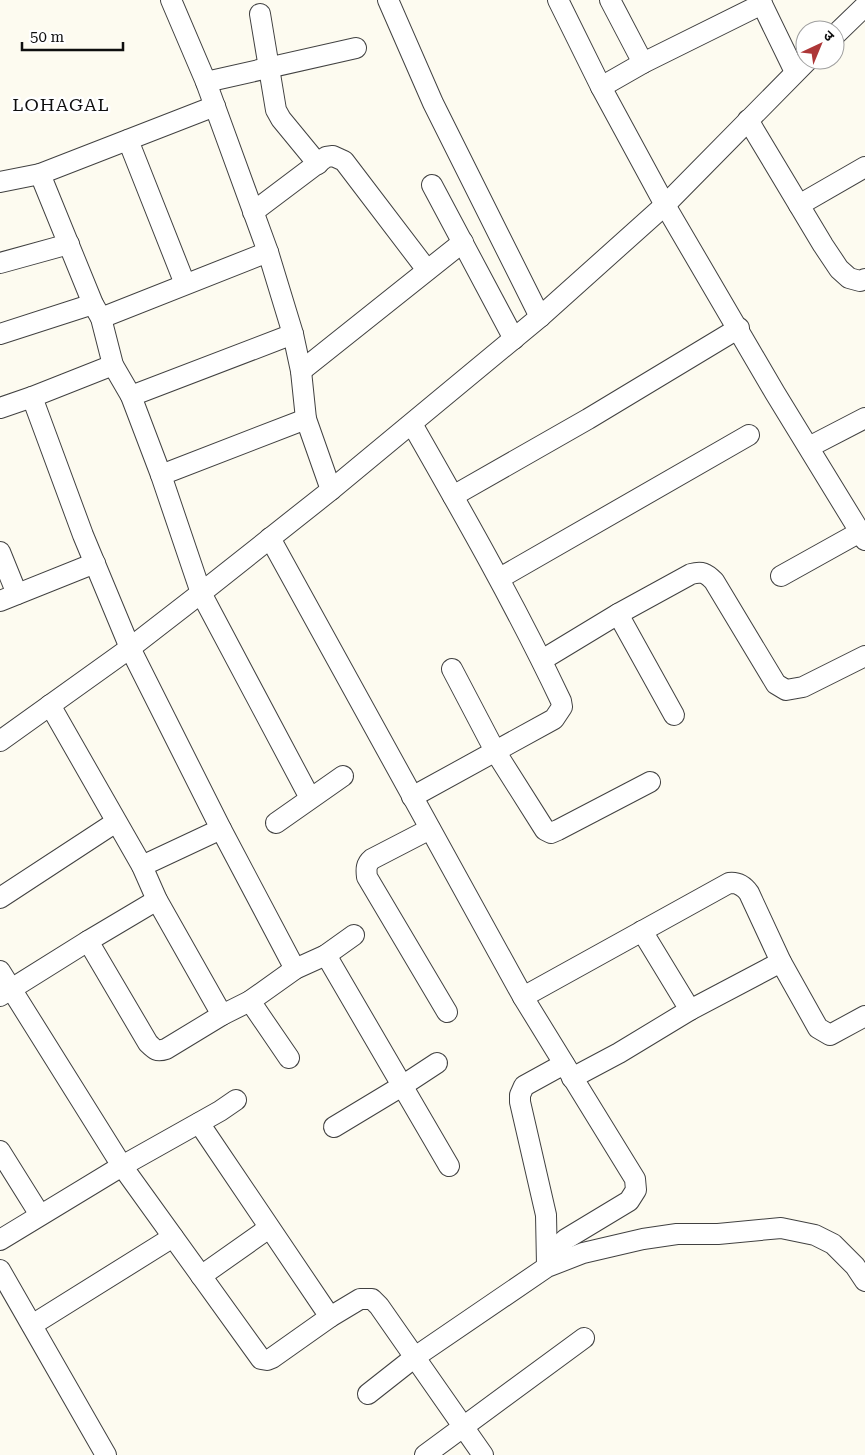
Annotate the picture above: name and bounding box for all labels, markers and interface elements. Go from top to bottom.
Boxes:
scale bar [22,20,124,52]
north arrow [795,20,845,70]
text: उ [821,27,838,45]
text: 50 m [30,28,65,46]
district label: LOHAGAL [12,94,110,115]

